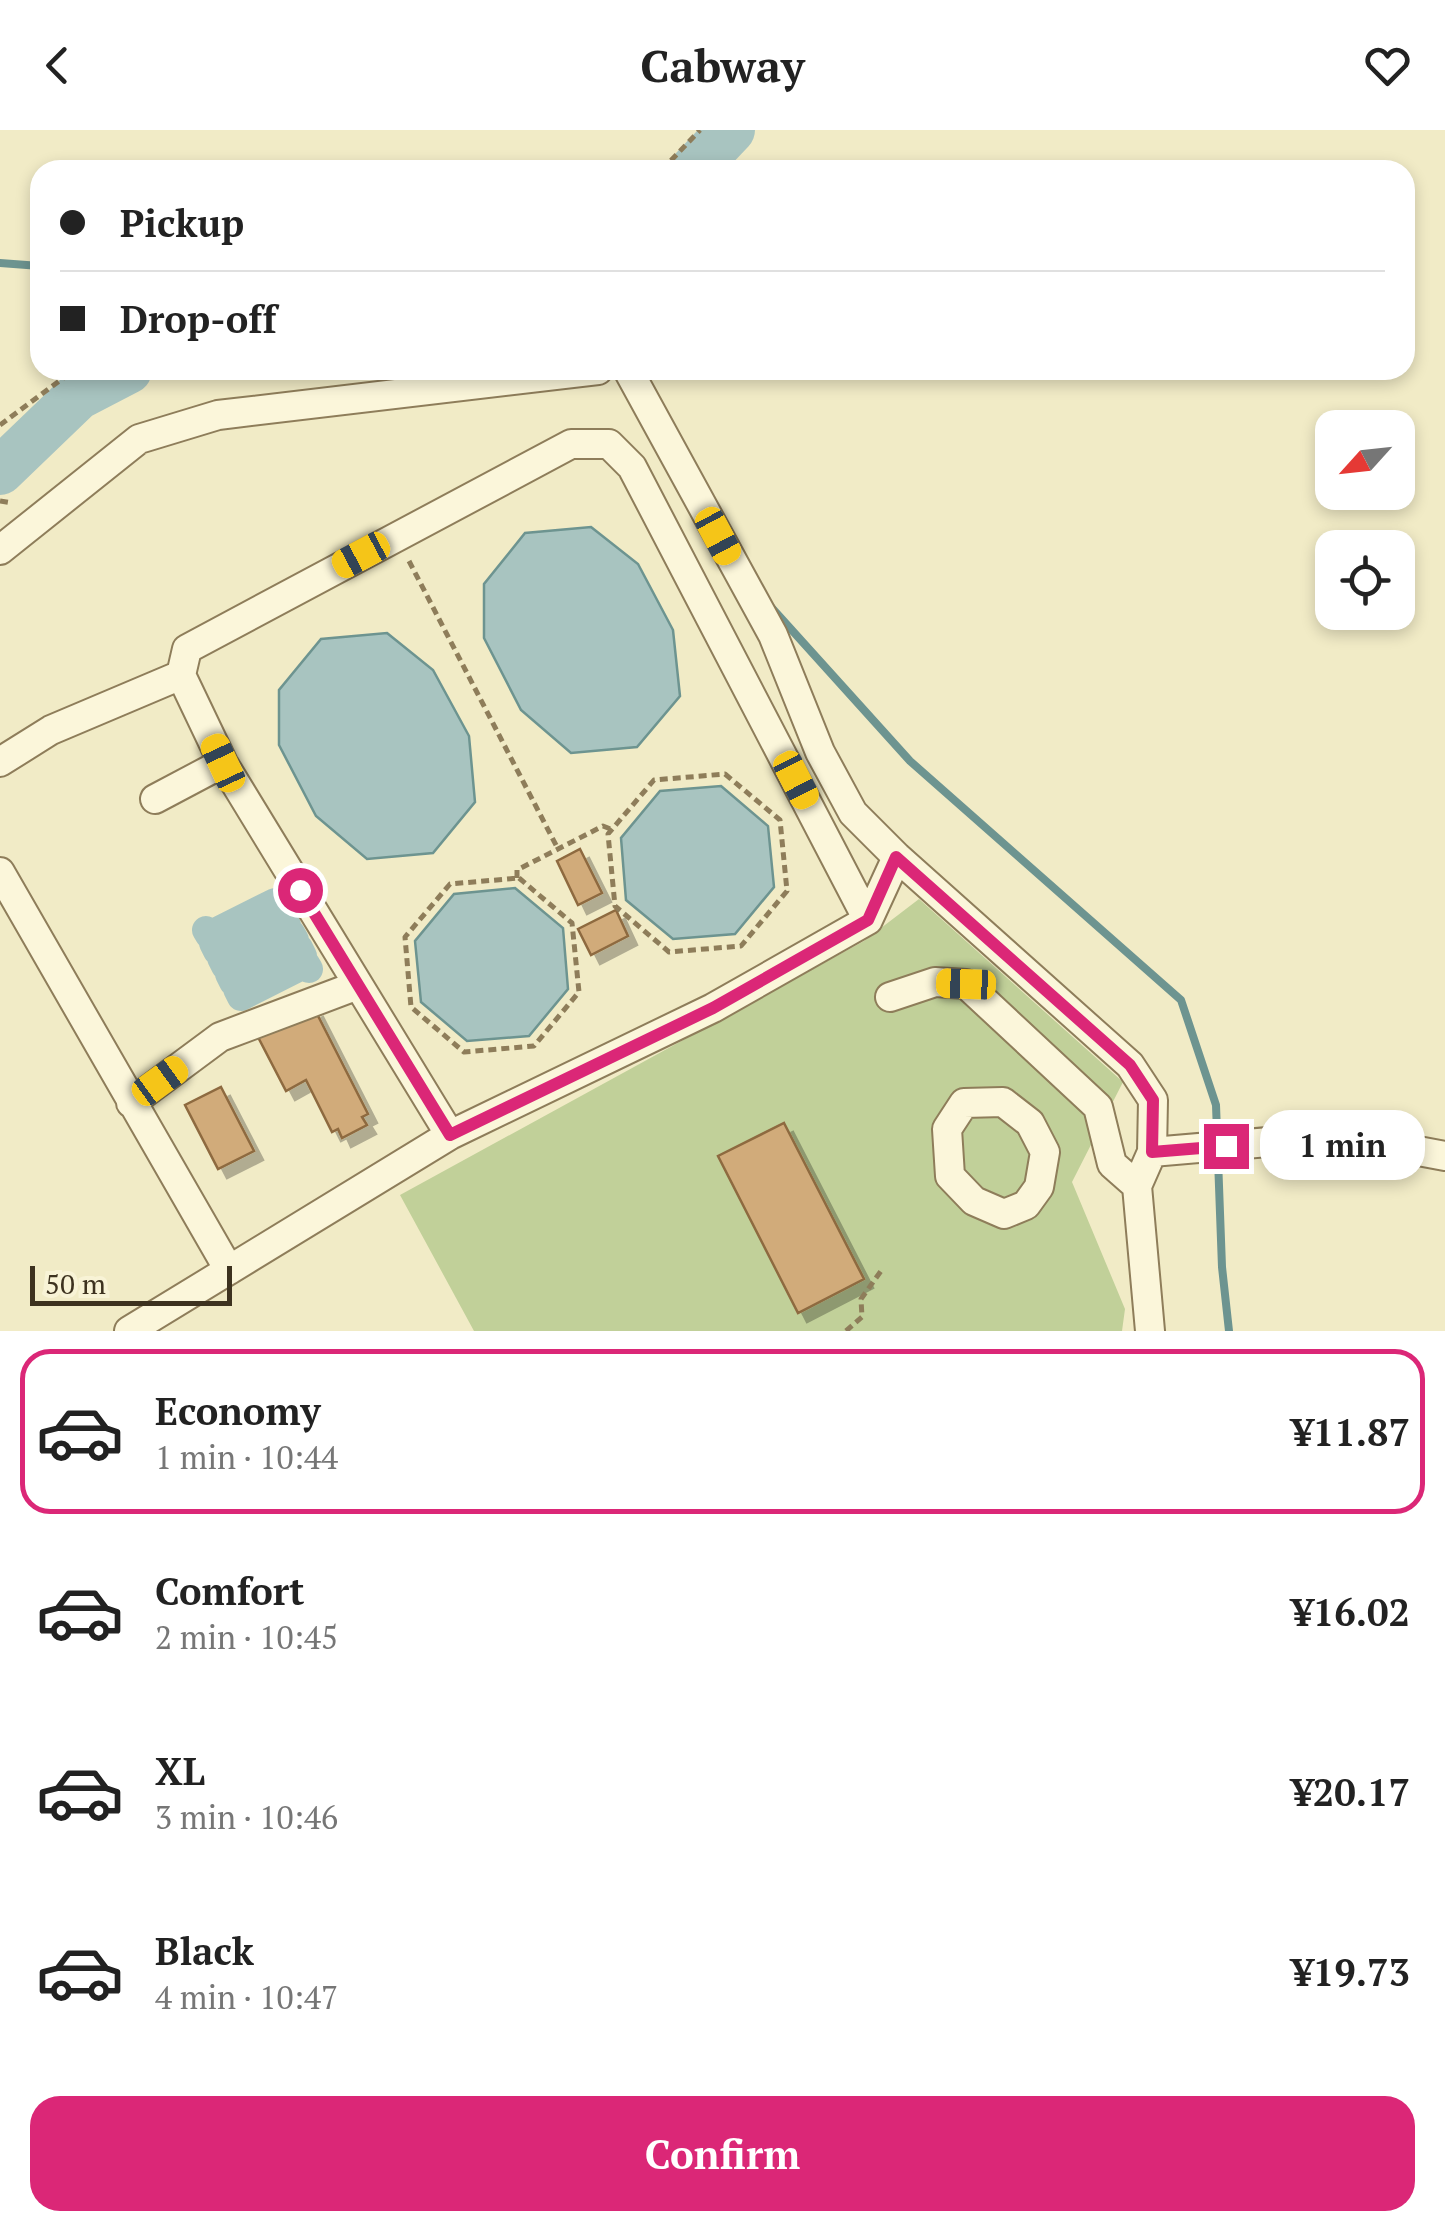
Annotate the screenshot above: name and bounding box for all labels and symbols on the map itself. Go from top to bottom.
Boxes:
north arrow [1315,410,1415,510]
car [691,502,745,570]
car [327,528,395,582]
car [197,729,249,797]
car [769,746,823,814]
route start [278,868,323,913]
car [935,968,997,1000]
car [127,1051,193,1111]
callout: 1 min [1261,1111,1426,1181]
route end [1204,1124,1249,1169]
scale bar [30,1261,232,1306]

